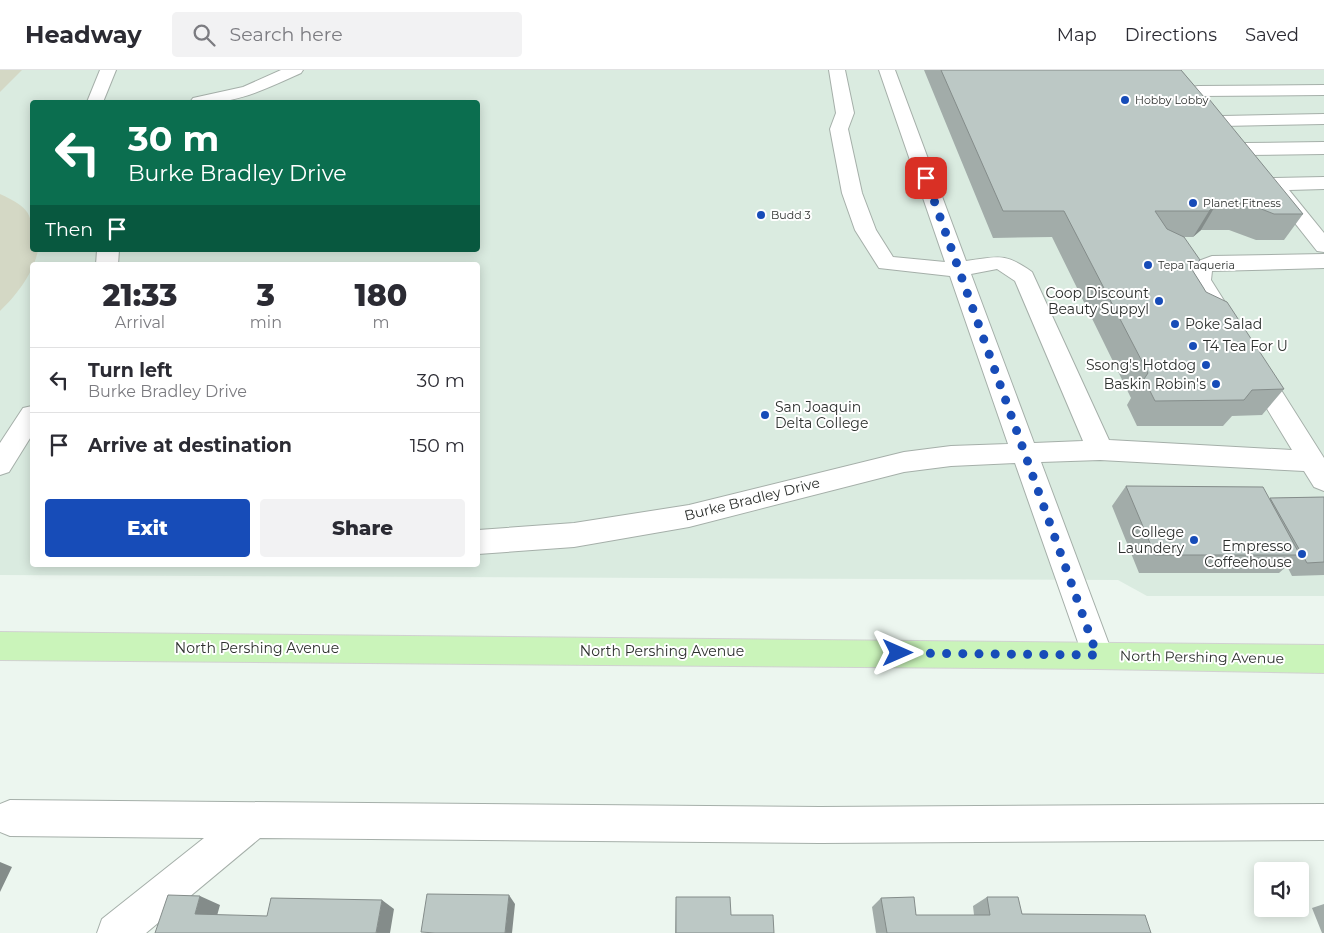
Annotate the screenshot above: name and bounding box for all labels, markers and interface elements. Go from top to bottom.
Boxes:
search box [172,12,522,57]
text: Headway [25,20,142,49]
icon: search [190,21,218,49]
text: Search here [230,23,343,46]
text: Map [1057,24,1097,46]
text: Directions [1125,24,1217,46]
text: Saved [1245,24,1299,46]
place label: Hobby Lobby [1135,93,1208,107]
marker: Hobby Lobby [1119,94,1131,106]
text: 30 m [128,117,219,160]
icon: left [45,120,110,185]
pin [905,157,947,199]
text: Burke Bradley Drive [128,160,347,187]
icon: arrive [912,164,940,192]
place label: Planet Fitness [1203,196,1282,210]
marker: Planet Fitness [1187,197,1199,209]
place label: Budd 3 [771,208,811,222]
marker: Budd 3 [755,209,767,221]
icon: arrive [103,215,131,243]
text: Then [45,218,93,241]
place label: Tepa Taqueria [1158,258,1235,272]
marker: Tepa Taqueria [1142,259,1154,271]
text: 21:33 [103,277,177,314]
text: 3 [257,277,275,314]
text: 180 [355,277,407,314]
place label: Coop Discount Beauty Suppyl [1045,284,1149,318]
marker: Coop Discount Beauty Suppyl [1153,295,1165,307]
text: Arrival [115,313,165,332]
text: min [250,313,282,332]
text: m [372,313,389,332]
place label: Poke Salad [1185,315,1262,333]
marker: Poke Salad [1169,318,1181,330]
place label: T4 Tea For U [1203,337,1288,355]
marker: T4 Tea For U [1187,340,1199,352]
place label: Ssong's Hotdog [1086,356,1196,374]
text: Turn left [88,359,173,382]
marker: Ssong's Hotdog [1200,359,1212,371]
icon: left [45,366,73,394]
text: 30 m [417,369,465,392]
place label: Baskin Robin's [1104,375,1206,393]
marker: Baskin Robin's [1210,378,1222,390]
text: Burke Bradley Drive [88,382,247,401]
place label: San Joaquin Delta College [775,398,868,432]
marker: San Joaquin Delta College [759,409,771,421]
icon: arrive [45,431,73,459]
text: Arrive at destination [88,434,292,457]
text: 150 m [410,434,465,457]
street label: Burke Bradley Drive [682,473,822,525]
button: Exit [45,499,250,557]
button: Share [260,499,465,557]
place label: College Laundery [1118,523,1184,557]
marker: College Laundery [1188,534,1200,546]
place label: Empresso Coffeehouse [1204,537,1292,571]
marker: Empresso Coffeehouse [1296,548,1308,560]
position arrow [871,626,923,678]
street label: North Pershing Avenue [175,639,339,657]
street label: North Pershing Avenue [580,642,744,660]
street label: North Pershing Avenue [1120,647,1284,667]
map controls [1254,862,1309,917]
button: sound [1254,862,1309,917]

